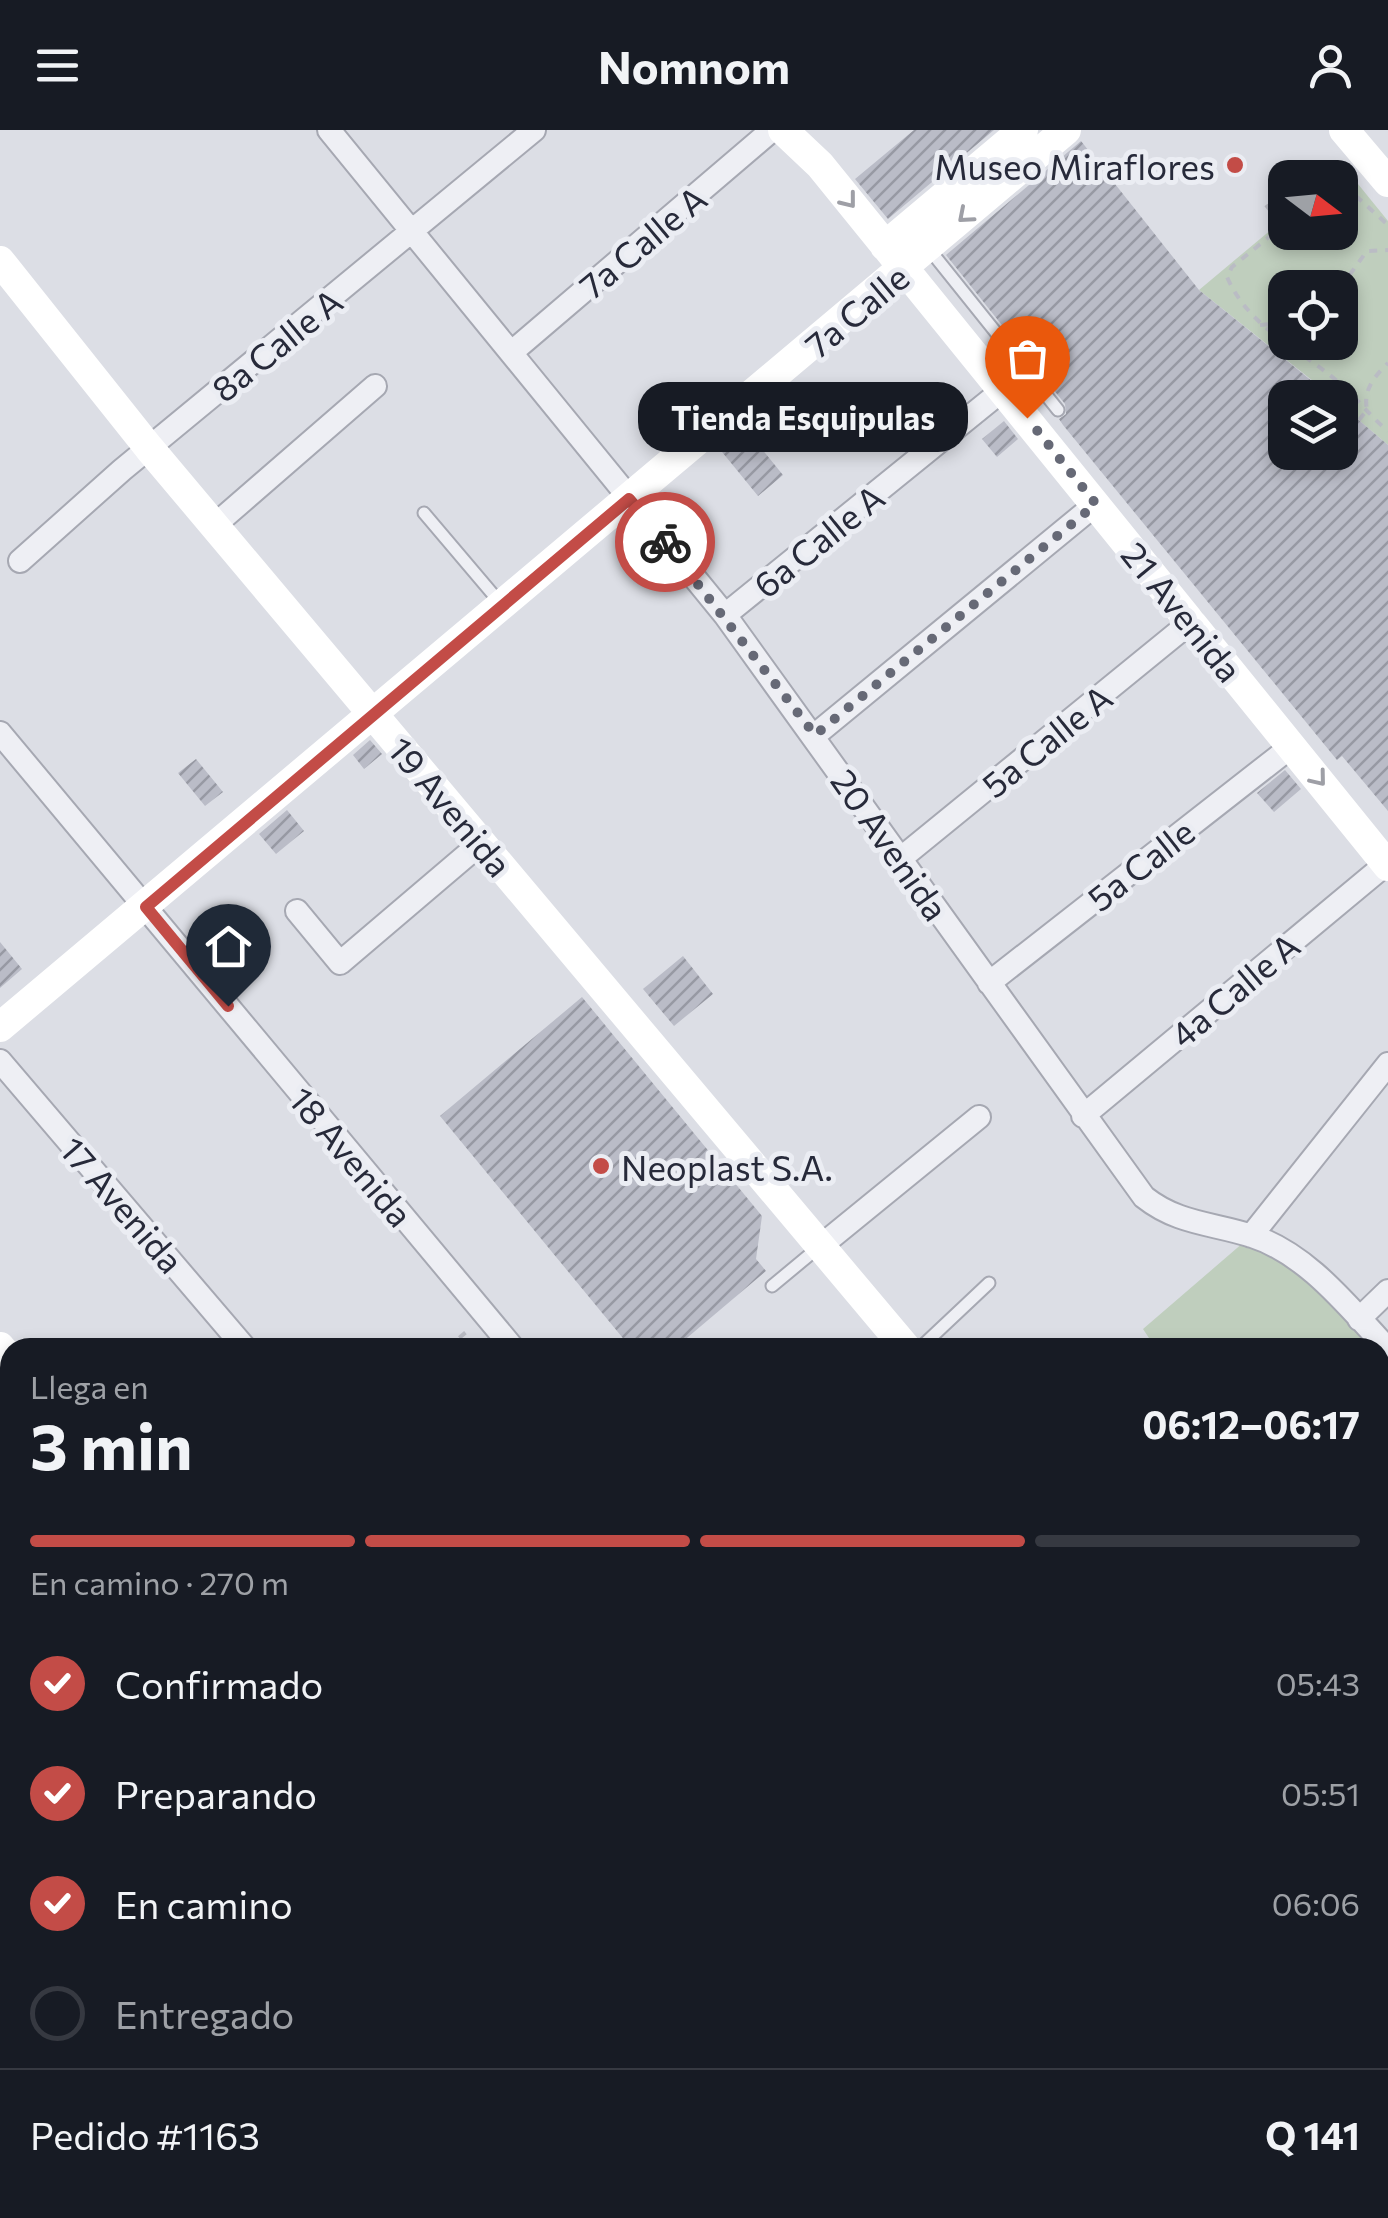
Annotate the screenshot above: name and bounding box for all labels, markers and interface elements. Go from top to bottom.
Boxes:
icon: menu [30,38,85,93]
text: Nomnom [598,38,790,93]
icon: person [1303,38,1358,93]
place label: Museo Miraflores [934,144,1215,187]
marker: Museo Miraflores [1224,154,1246,176]
north arrow [1268,160,1358,250]
map controls [1268,160,1358,470]
street label: 7a Calle A [570,176,714,306]
one-way arrow [837,190,855,208]
one-way arrow [958,204,977,222]
street label: 7a Calle [796,255,916,365]
button: locate [1268,270,1358,360]
street label: 8a Calle A [202,278,350,410]
pin [985,316,1070,419]
icon: bag [1000,331,1055,386]
button: layers [1268,380,1358,470]
callout: Tienda Esquipulas [637,383,967,453]
text: Tienda Esquipulas [671,397,935,437]
street label: 6a Calle A [744,474,892,606]
courier [615,492,715,592]
icon: bike [638,515,693,570]
street label: 21 Avenida [1114,532,1252,690]
street label: 5a Calle A [972,675,1120,805]
street label: 19 Avenida [380,727,522,885]
street label: 20 Avenida [823,760,959,928]
one-way arrow [1307,768,1325,786]
street label: 5a Calle [1078,809,1202,919]
pin [186,904,271,1007]
icon: home [201,919,256,974]
street label: 4a Calle A [1161,923,1307,1055]
street label: 18 Avenida [281,1077,423,1235]
street label: 17 Avenida [52,1127,194,1281]
place label: Neoplast S.A. [621,1145,833,1188]
marker: Neoplast S.A. [590,1155,612,1177]
text: Llega en [30,1366,149,1406]
text: 06:12–06:17 [1142,1400,1360,1447]
text: 3 min [30,1404,193,1483]
text: En camino · 270 m [30,1562,289,1602]
icon: check [30,1656,85,1711]
text: Confirmado [115,1660,323,1707]
text: 05:43 [1276,1663,1360,1703]
icon: check [30,1766,85,1821]
text: Preparando [115,1770,317,1817]
text: 05:51 [1281,1773,1360,1813]
icon: check [30,1876,85,1931]
text: En camino [115,1880,293,1927]
text: 06:06 [1272,1883,1360,1923]
text: Entregado [115,1990,294,2037]
text: Pedido #1163 [30,2111,260,2158]
text: Q 141 [1265,2111,1360,2158]

